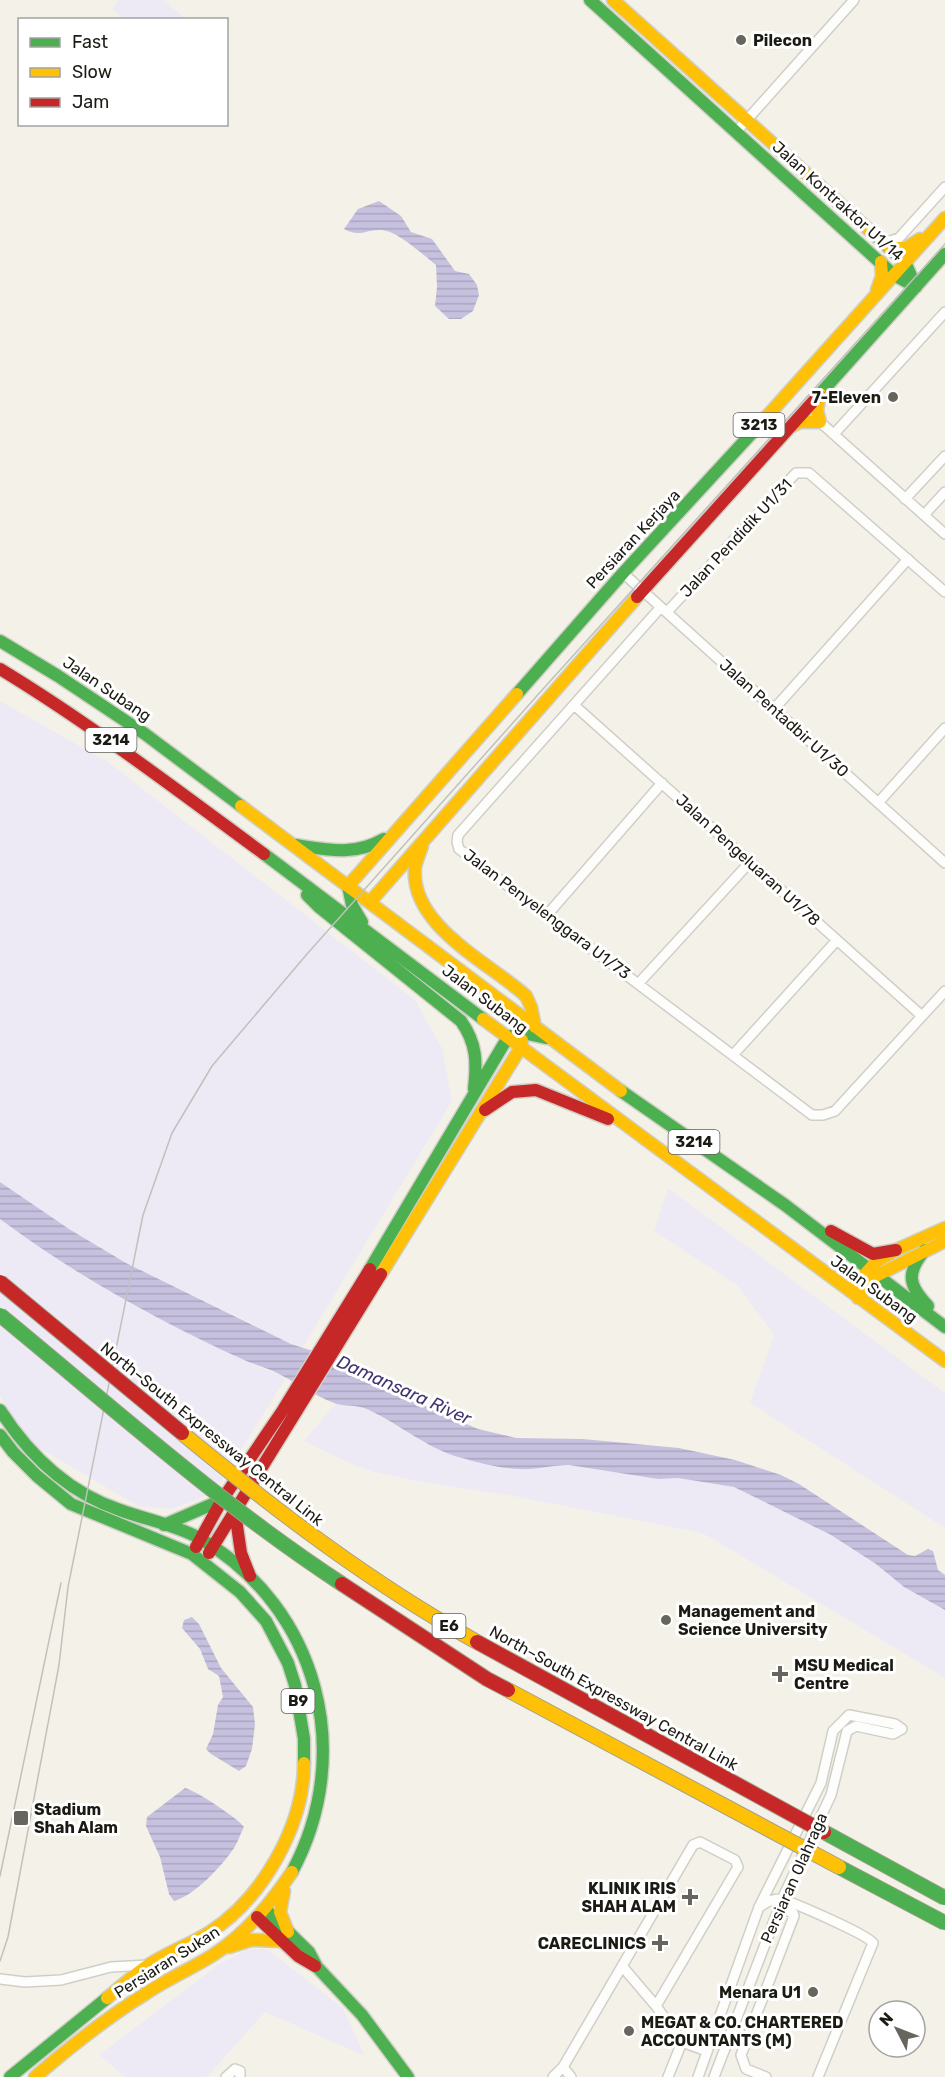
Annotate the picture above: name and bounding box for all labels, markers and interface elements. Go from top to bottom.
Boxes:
legend [18,18,228,126]
text: Fast [72,31,108,53]
place label: Pilecon [753,31,812,50]
marker: Pilecon [734,33,748,47]
text: Slow [72,61,112,83]
text: Jam [72,91,109,113]
street label: Jalan Kontraktor U1/14 [768,137,908,265]
place label: 7-Eleven [812,388,881,407]
marker: 7-Eleven [886,390,900,404]
road number: 3213 [734,413,784,437]
street label: Jalan Pendidik U1/31 [676,475,796,601]
street label: Persiaran Kerjaya [582,485,684,593]
street label: Jalan Subang [59,652,155,726]
street label: Jalan Pentadbir U1/30 [716,655,852,781]
road number: 3214 [86,728,136,752]
street label: Jalan Pengeluaran U1/78 [672,790,824,930]
street label: Jalan Penyelenggara U1/73 [460,845,634,983]
street label: Jalan Subang [438,961,532,1037]
road number: 3214 [668,1130,720,1154]
street label: Jalan Subang [827,1251,921,1327]
street label: North–South Expressway Central Link [97,1338,328,1530]
water label: Damansara River [333,1351,476,1430]
place label: Management and Science University [678,1602,828,1639]
marker: Management and Science University [659,1613,673,1627]
road number: E6 [432,1614,466,1638]
street label: North–South Expressway Central Link [486,1622,742,1775]
place label: MSU Medical Centre [794,1656,894,1693]
marker: MSU Medical Centre [771,1665,789,1683]
road number: B9 [282,1689,314,1713]
place label: Stadium Shah Alam [34,1800,118,1837]
marker: Stadium Shah Alam [12,1809,30,1827]
street label: Persiaran Olahraga [757,1810,831,1946]
place label: KLINIK IRIS SHAH ALAM [581,1879,676,1916]
marker: KLINIK IRIS SHAH ALAM [681,1888,699,1906]
street label: Persiaran Sukan [111,1922,223,2002]
place label: CARECLINICS [538,1934,646,1953]
marker: CARECLINICS [651,1934,669,1952]
place label: Menara U1 [719,1983,801,2002]
marker: Menara U1 [806,1985,820,1999]
north arrow [867,1999,927,2059]
text: N [875,2009,897,2030]
place label: MEGAT & CO. CHARTERED ACCOUNTANTS (M) [641,2013,843,2050]
marker: MEGAT & CO. CHARTERED ACCOUNTANTS (M) [622,2024,636,2038]

